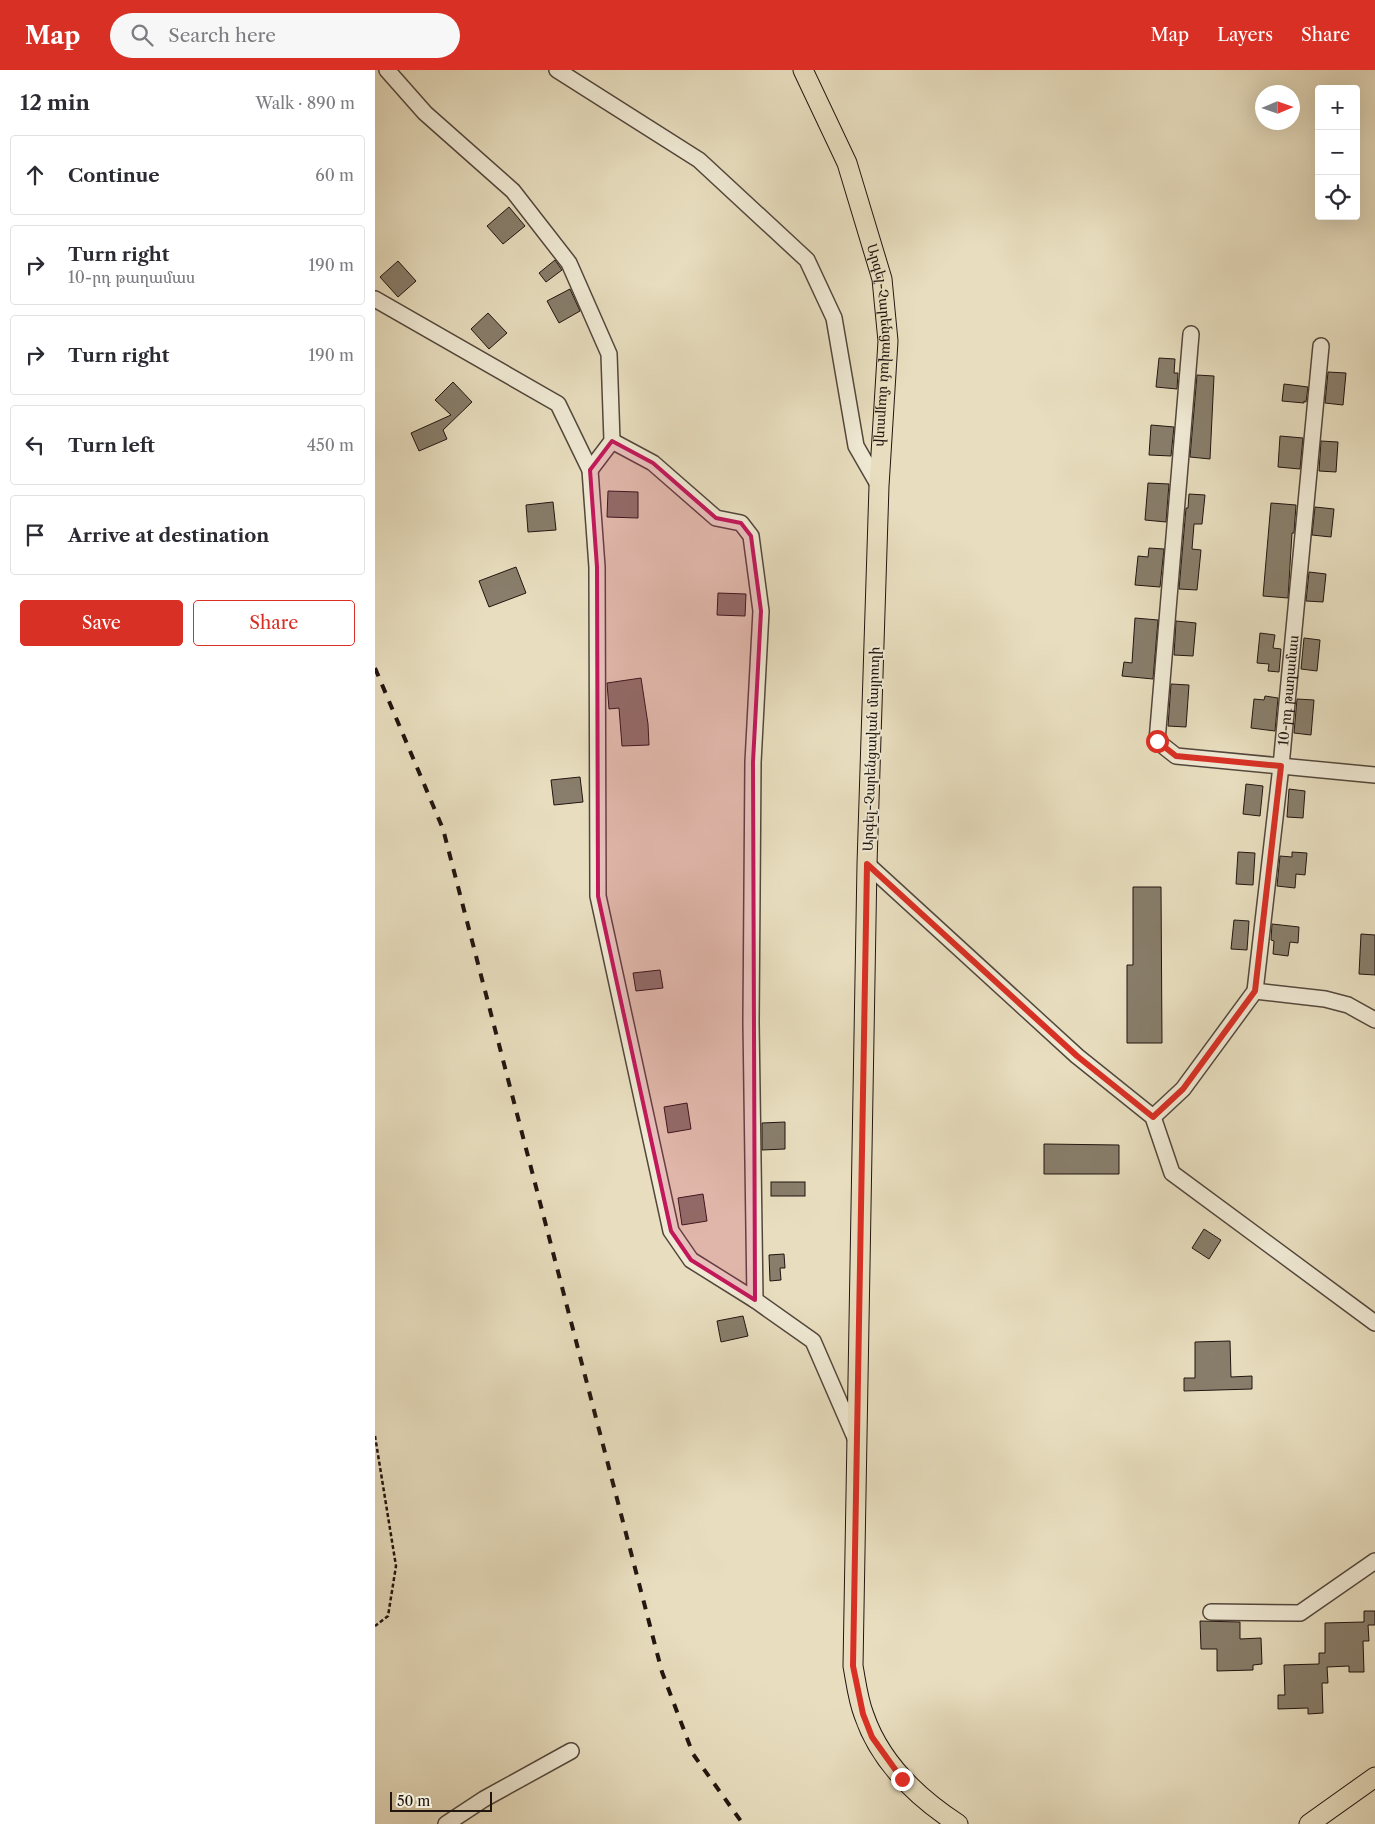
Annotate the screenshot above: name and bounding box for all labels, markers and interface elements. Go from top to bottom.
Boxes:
search box [110,13,460,58]
text: Map [25,21,80,50]
icon: search [128,21,156,49]
text: Search here [168,24,276,47]
text: Map [1151,24,1189,46]
text: Layers [1217,24,1273,46]
text: Share [1301,24,1350,46]
north arrow [1255,85,1300,130]
map controls [1315,85,1360,220]
button: + [1315,85,1360,130]
text: 12 min [20,90,90,115]
text: Walk · 890 m [256,93,355,113]
button: − [1315,130,1360,175]
icon: ahead [21,161,49,189]
text: Continue [68,164,160,187]
text: 60 m [315,165,354,185]
button: locate [1315,175,1360,220]
street label: Արգել-Չարենցավան մայրուղի [863,242,897,447]
text: Turn right [68,243,169,266]
icon: right [21,251,49,279]
text: 190 m [309,255,354,275]
text: 10-րդ թաղամաս [68,267,195,287]
icon: right [21,341,49,369]
text: Turn right [68,344,169,367]
text: 190 m [309,345,354,365]
icon: left [21,431,49,459]
text: Turn left [68,434,155,457]
text: 450 m [307,435,354,455]
icon: arrive [21,521,49,549]
text: Arrive at destination [68,524,269,547]
button: Save [20,600,183,646]
button: Share [193,600,355,646]
street label: 10-րդ թաղամաս [1274,634,1302,747]
street label: Արգել-Չարենցավան մայրուղի [858,646,884,852]
route start [1146,730,1169,753]
route end [891,1768,914,1791]
scale bar [390,1789,493,1812]
text: 50 m [397,1792,430,1810]

